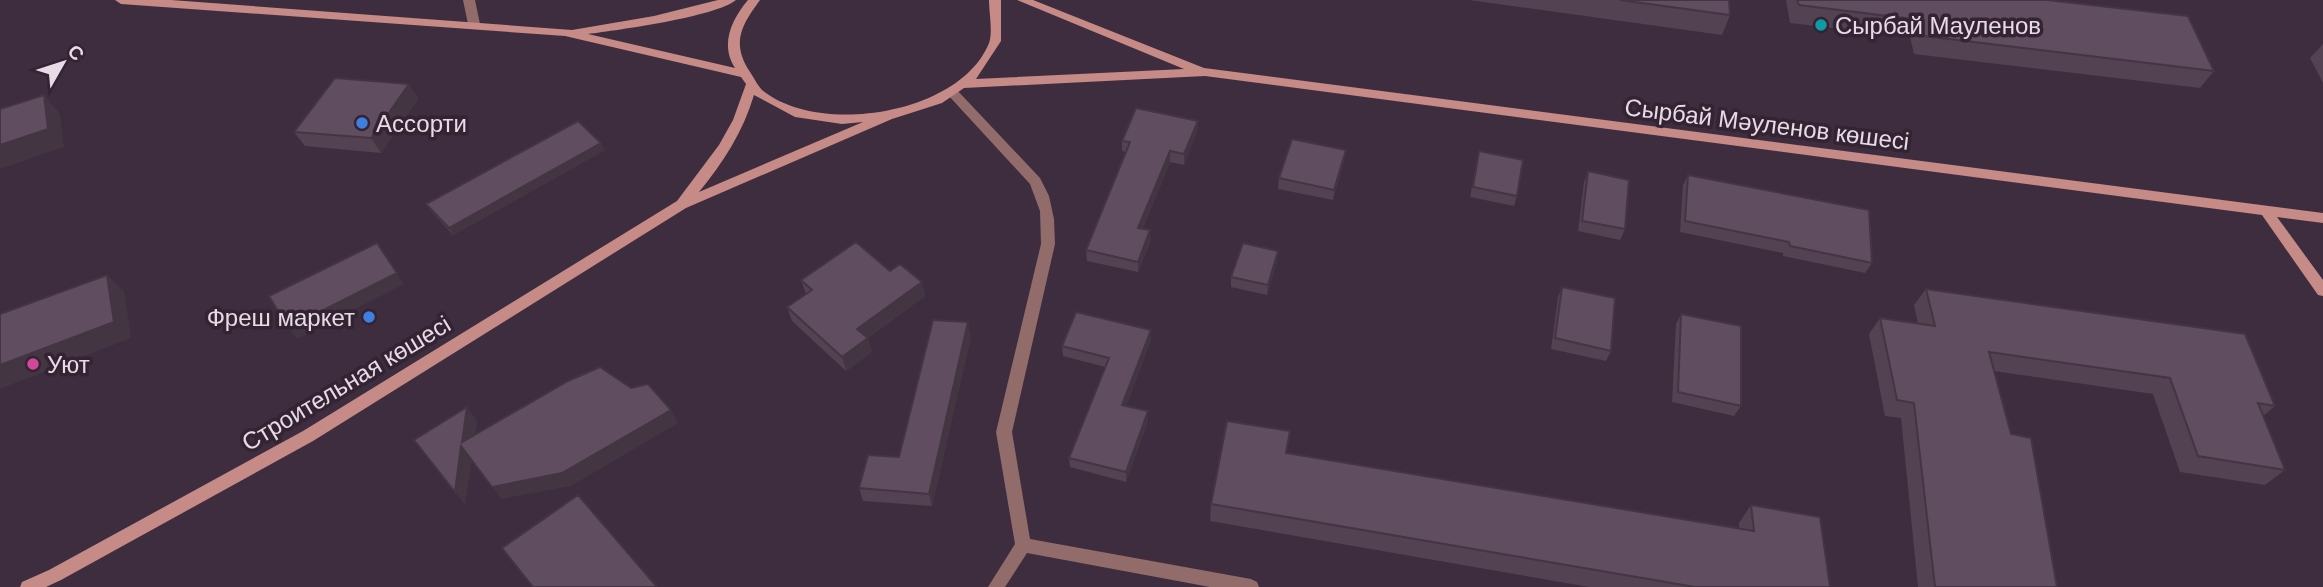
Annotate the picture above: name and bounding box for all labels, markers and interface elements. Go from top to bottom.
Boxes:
place label: Сырбай Мауленов [1835,12,2041,39]
marker: Сырбай Мауленов [1813,17,1829,33]
north arrow [28,28,98,98]
text: С [63,41,88,65]
street label: Сырбай Мәуленов көшесі [1623,93,1911,155]
place label: Ассорти [376,110,467,137]
marker: Ассорти [354,115,370,131]
place label: Фреш маркет [207,304,355,331]
marker: Фреш маркет [361,309,377,325]
street label: Строительная көшесі [237,310,455,456]
place label: Уют [47,351,90,378]
marker: Уют [25,356,41,372]

